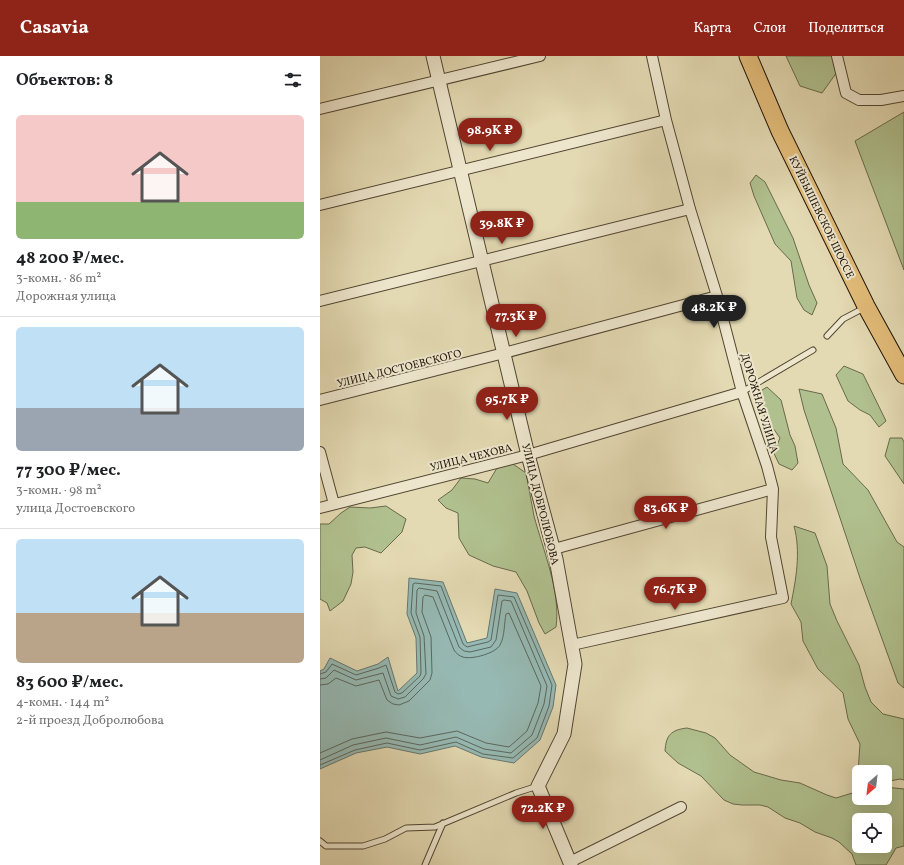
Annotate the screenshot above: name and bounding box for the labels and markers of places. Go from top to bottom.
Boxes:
pin: 98.9K ₽ [453,118,527,152]
pin: 39.8K ₽ [465,211,539,245]
pin: 48.2K ₽ [677,295,751,329]
pin: 77.3K ₽ [479,304,553,338]
pin: 95.7K ₽ [470,387,544,421]
pin: 83.6K ₽ [629,496,703,530]
pin: 76.7K ₽ [638,577,712,611]
pin: 72.2K ₽ [506,796,580,830]

